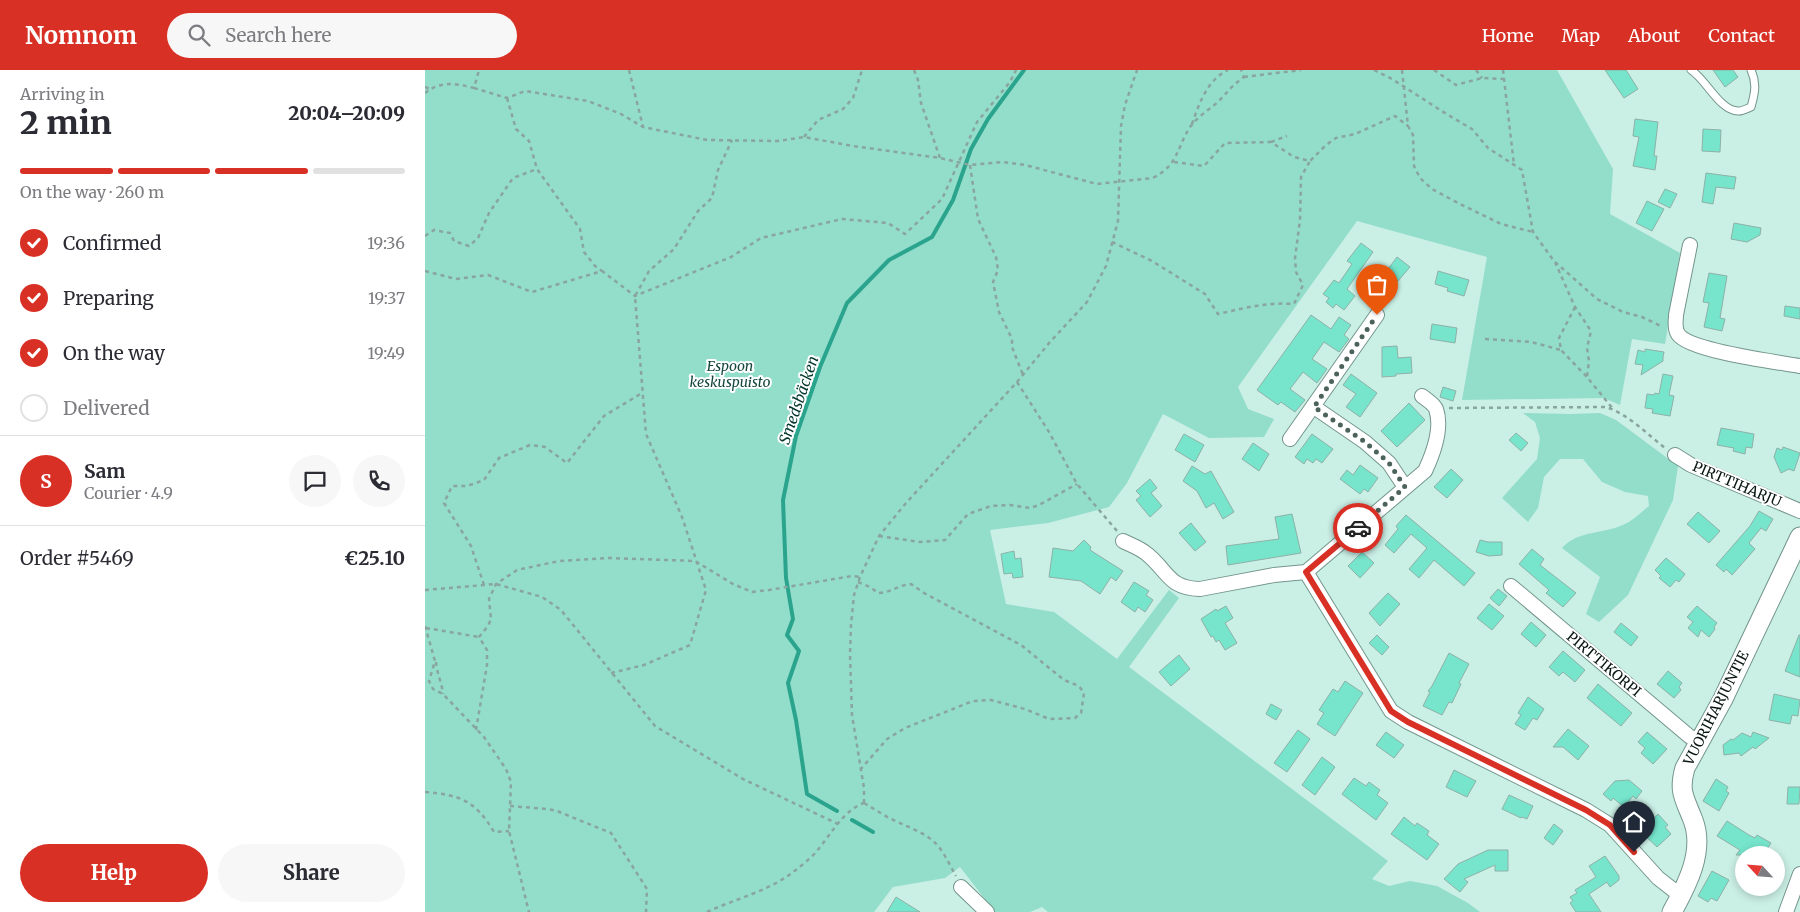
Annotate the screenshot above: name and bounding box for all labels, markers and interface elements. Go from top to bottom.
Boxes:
search box [167,13,517,58]
text: Nomnom [25,20,137,51]
icon: search [185,21,213,49]
text: Search here [225,23,331,47]
text: Home [1482,24,1534,47]
text: Map [1562,24,1600,47]
text: About [1628,24,1680,47]
text: Contact [1708,24,1775,47]
text: Arriving in [20,84,105,104]
text: 20:04–20:09 [288,101,405,125]
text: 2 min [20,103,112,143]
text: On the way · 260 m [20,182,164,202]
icon: check [20,229,48,257]
text: Confirmed [63,231,161,255]
text: 19:36 [367,233,405,253]
pin [1356,264,1398,315]
icon: bag [1363,271,1391,299]
icon: check [20,284,48,312]
text: Preparing [63,286,154,310]
text: 19:37 [368,288,405,308]
icon: check [20,339,48,367]
text: On the way [63,341,165,365]
text: 19:49 [368,343,405,363]
water label: Smedsbäcken [775,353,823,447]
park label: Espoon keskuspuisto [690,357,770,391]
text: Delivered [63,396,150,420]
button: chat [289,455,341,507]
button: phone [353,455,405,507]
street label: PIRTTIHARJU [1690,457,1785,511]
text: Sam [84,459,125,483]
text: S [40,469,52,493]
text: Courier · 4.9 [84,483,173,503]
courier [1333,503,1383,553]
icon: car [1344,514,1372,542]
text: Order #5469 [20,546,134,570]
text: €25.10 [344,546,405,570]
street label: PIRTTIKORPI [1563,628,1645,700]
street label: VUORIHARJUNTIE [1679,648,1753,769]
pin [1613,801,1655,852]
icon: home [1620,808,1648,836]
button: Help [20,844,208,902]
button: Share [218,844,405,902]
north arrow [1735,846,1785,896]
map controls [1735,846,1785,896]

